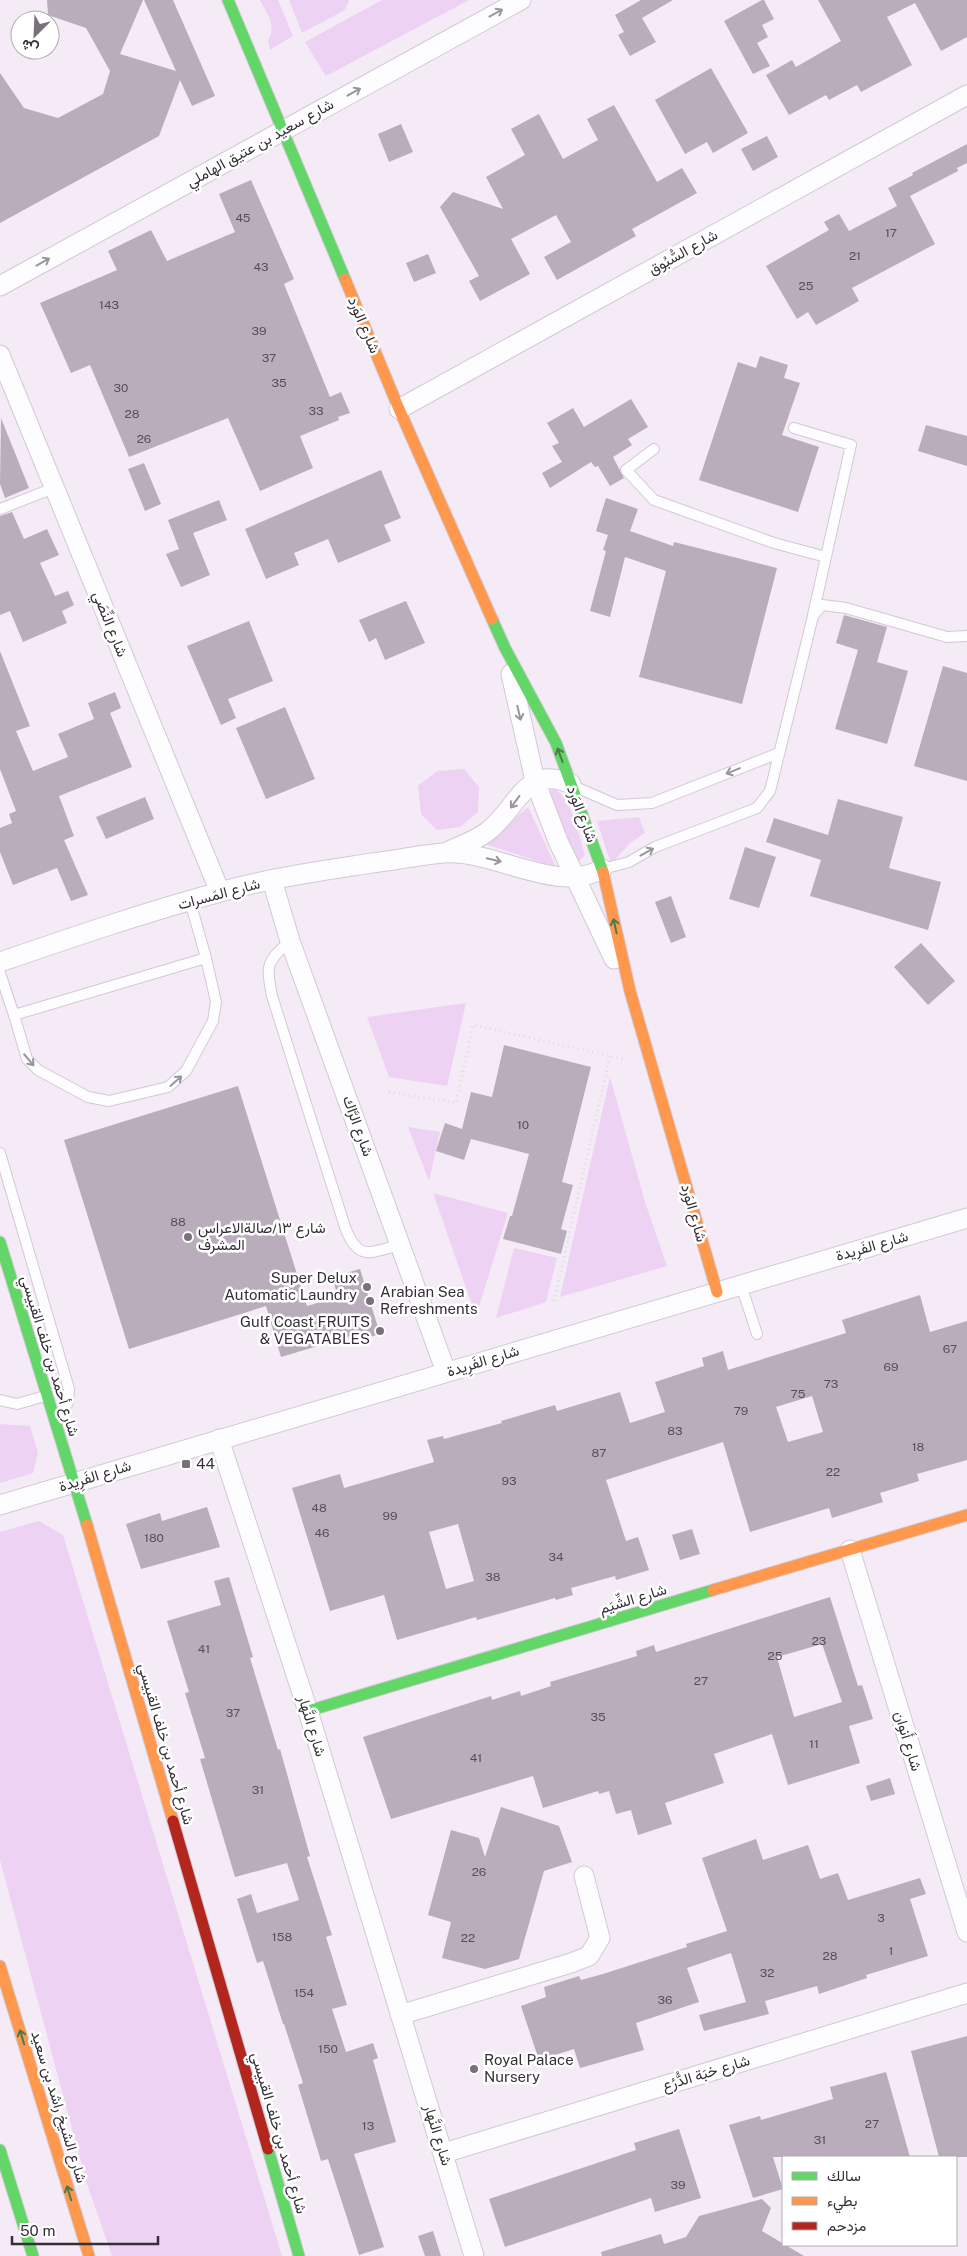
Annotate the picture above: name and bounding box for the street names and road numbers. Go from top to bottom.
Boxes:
street label: شارع سعيد بن عتيق الهاملي [183,95,339,195]
street label: شارع السُّبُوق [645,225,722,280]
street label: شارع الوَرد [342,294,384,357]
street label: شارع النِّصَي [85,588,131,661]
street label: شارع الوَرد [561,783,601,846]
street label: شارع المَسرات [176,874,263,916]
street label: شارع الرَّاك [337,1093,377,1160]
street label: شارع الوَرد [675,1182,711,1245]
street label: شارع الفَرِيدة [834,1227,911,1267]
street label: شارع أحمد بن خلف القبيسي [13,1273,83,1440]
street label: شارع الفَرِيدة [445,1341,522,1383]
street label: شارع الفَرِيدة [57,1456,134,1498]
street label: شارع الشِّيَم [597,1579,669,1620]
street label: شارع أحمد بن خلف القبيسي [130,1661,198,1828]
street label: شارع النَّهار [292,1692,330,1760]
street label: شارع أَنوان [888,1708,928,1774]
street label: شارع الشيخ راشد بن سعيد [25,2029,91,2186]
street label: شارع أحمد بن خلف القبيسي [243,2050,311,2217]
street label: شارع خبَة الدُّرُع [660,2050,753,2097]
street label: شارع النَّهار [418,2101,456,2169]

